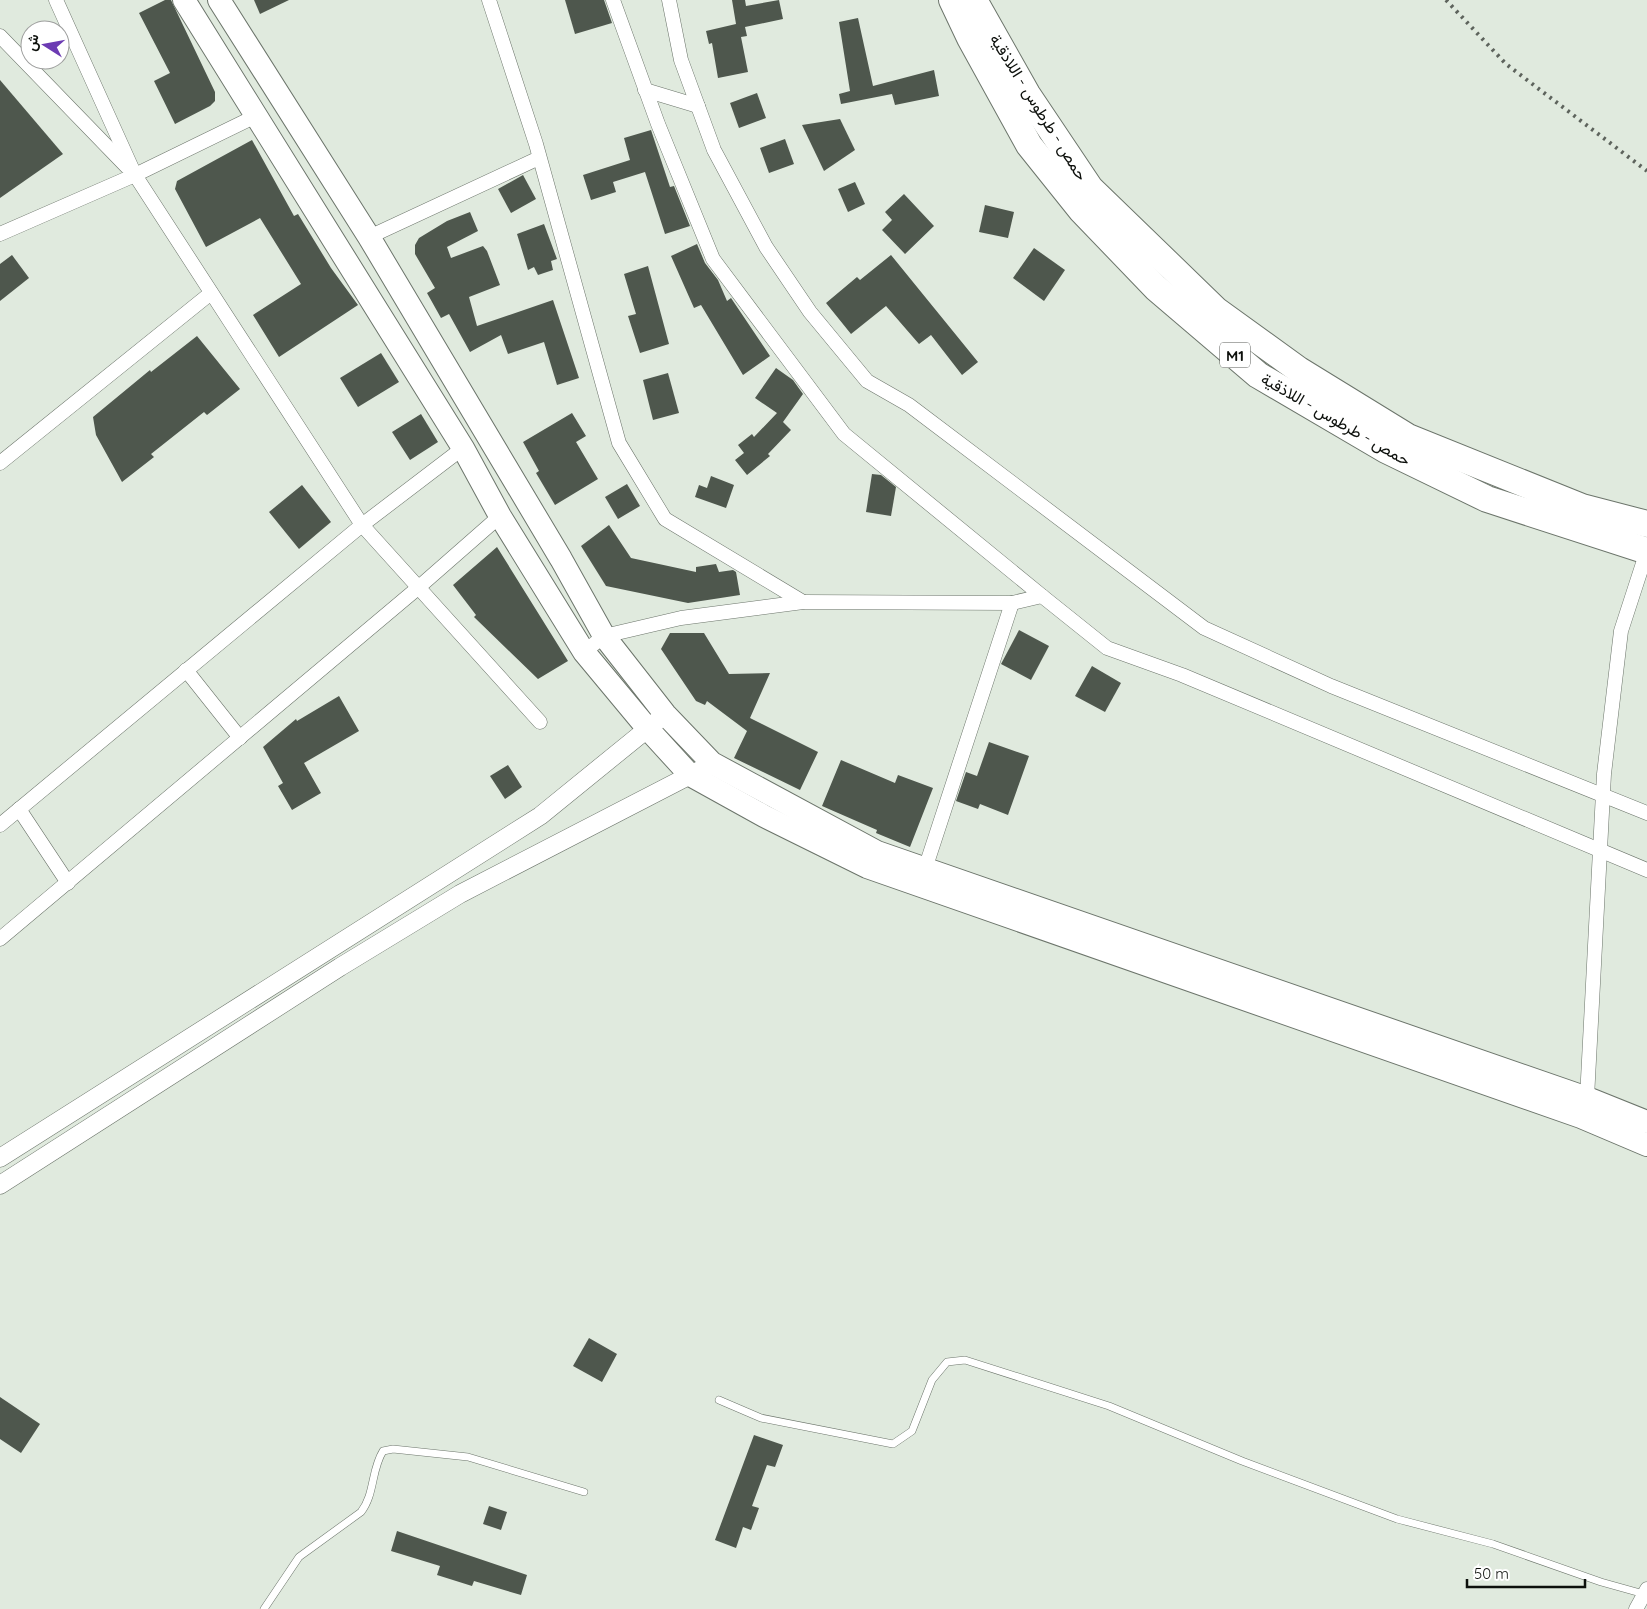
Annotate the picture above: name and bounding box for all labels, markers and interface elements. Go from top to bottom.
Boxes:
north arrow [20,20,70,70]
street label: حمص - طرطوس - اللاذقية [985,30,1092,185]
text: ش [22,32,43,52]
road number: M1 [1220,342,1250,368]
street label: حمص - طرطوس - اللاذقية [1257,368,1414,471]
scale bar [1467,1556,1584,1588]
text: 50 m [1474,1564,1509,1583]

